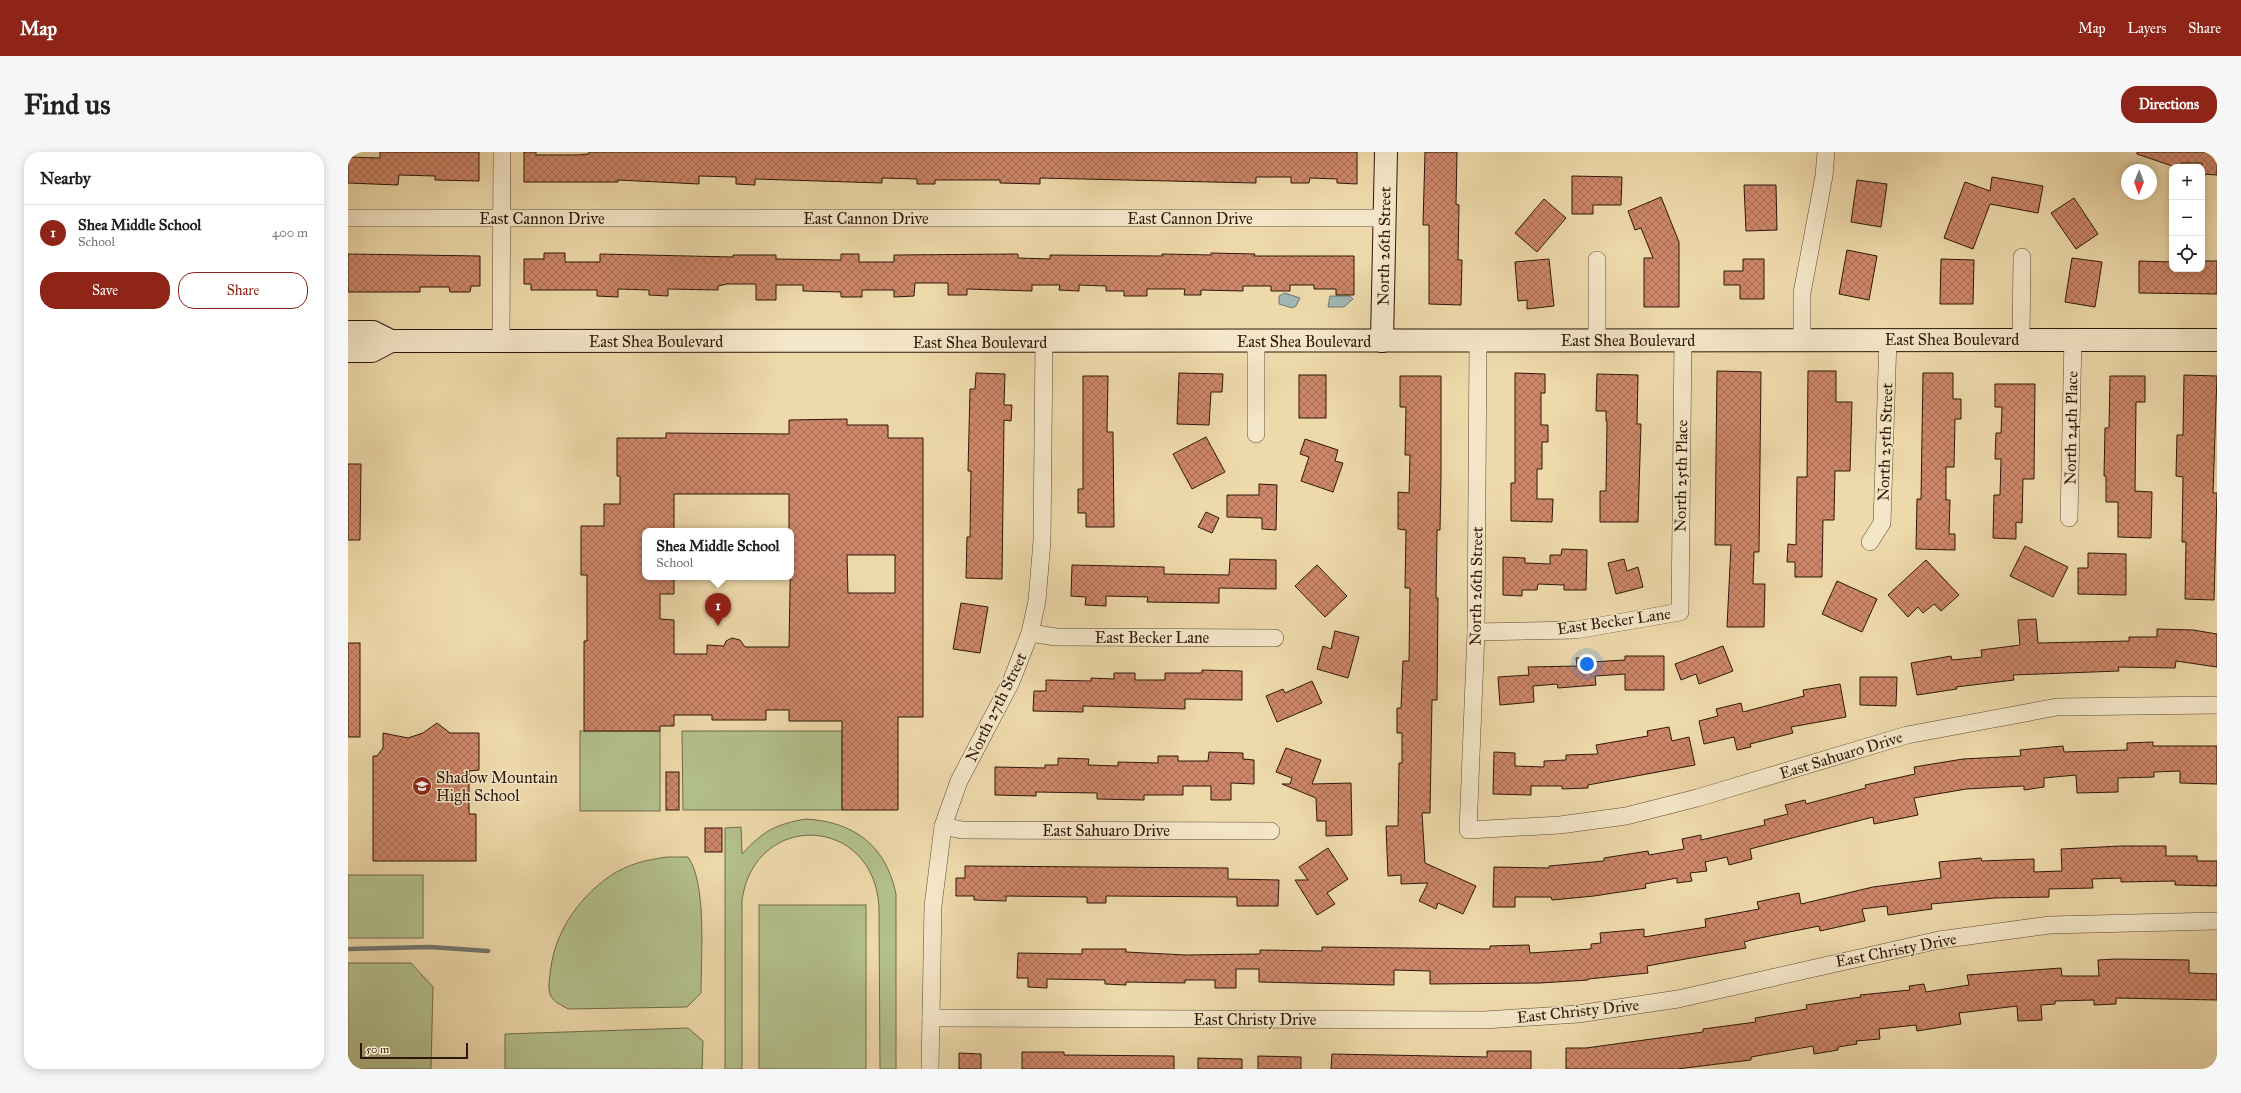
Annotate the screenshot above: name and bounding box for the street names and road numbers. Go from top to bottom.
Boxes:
street label: North 26th Street [1373,186,1395,306]
street label: East Cannon Drive [479,209,605,228]
street label: East Cannon Drive [803,209,929,228]
street label: East Cannon Drive [1127,209,1253,228]
street label: East Shea Boulevard [1885,330,2019,349]
street label: East Shea Boulevard [1561,331,1695,350]
street label: East Shea Boulevard [589,332,723,351]
street label: East Shea Boulevard [1237,332,1371,351]
street label: East Shea Boulevard [913,333,1047,352]
street label: North 24th Place [2061,371,2081,485]
street label: North 25th Street [1873,382,1897,501]
street label: North 25th Place [1671,419,1691,532]
street label: North 26th Street [1465,526,1487,646]
street label: East Becker Lane [1556,604,1672,638]
street label: East Becker Lane [1095,628,1210,647]
street label: North 27th Street [961,649,1031,765]
street label: East Sahuaro Drive [1777,727,1905,783]
street label: East Sahuaro Drive [1042,821,1170,840]
street label: East Christy Drive [1834,929,1958,971]
street label: East Christy Drive [1516,995,1640,1027]
street label: East Christy Drive [1194,1010,1317,1029]

